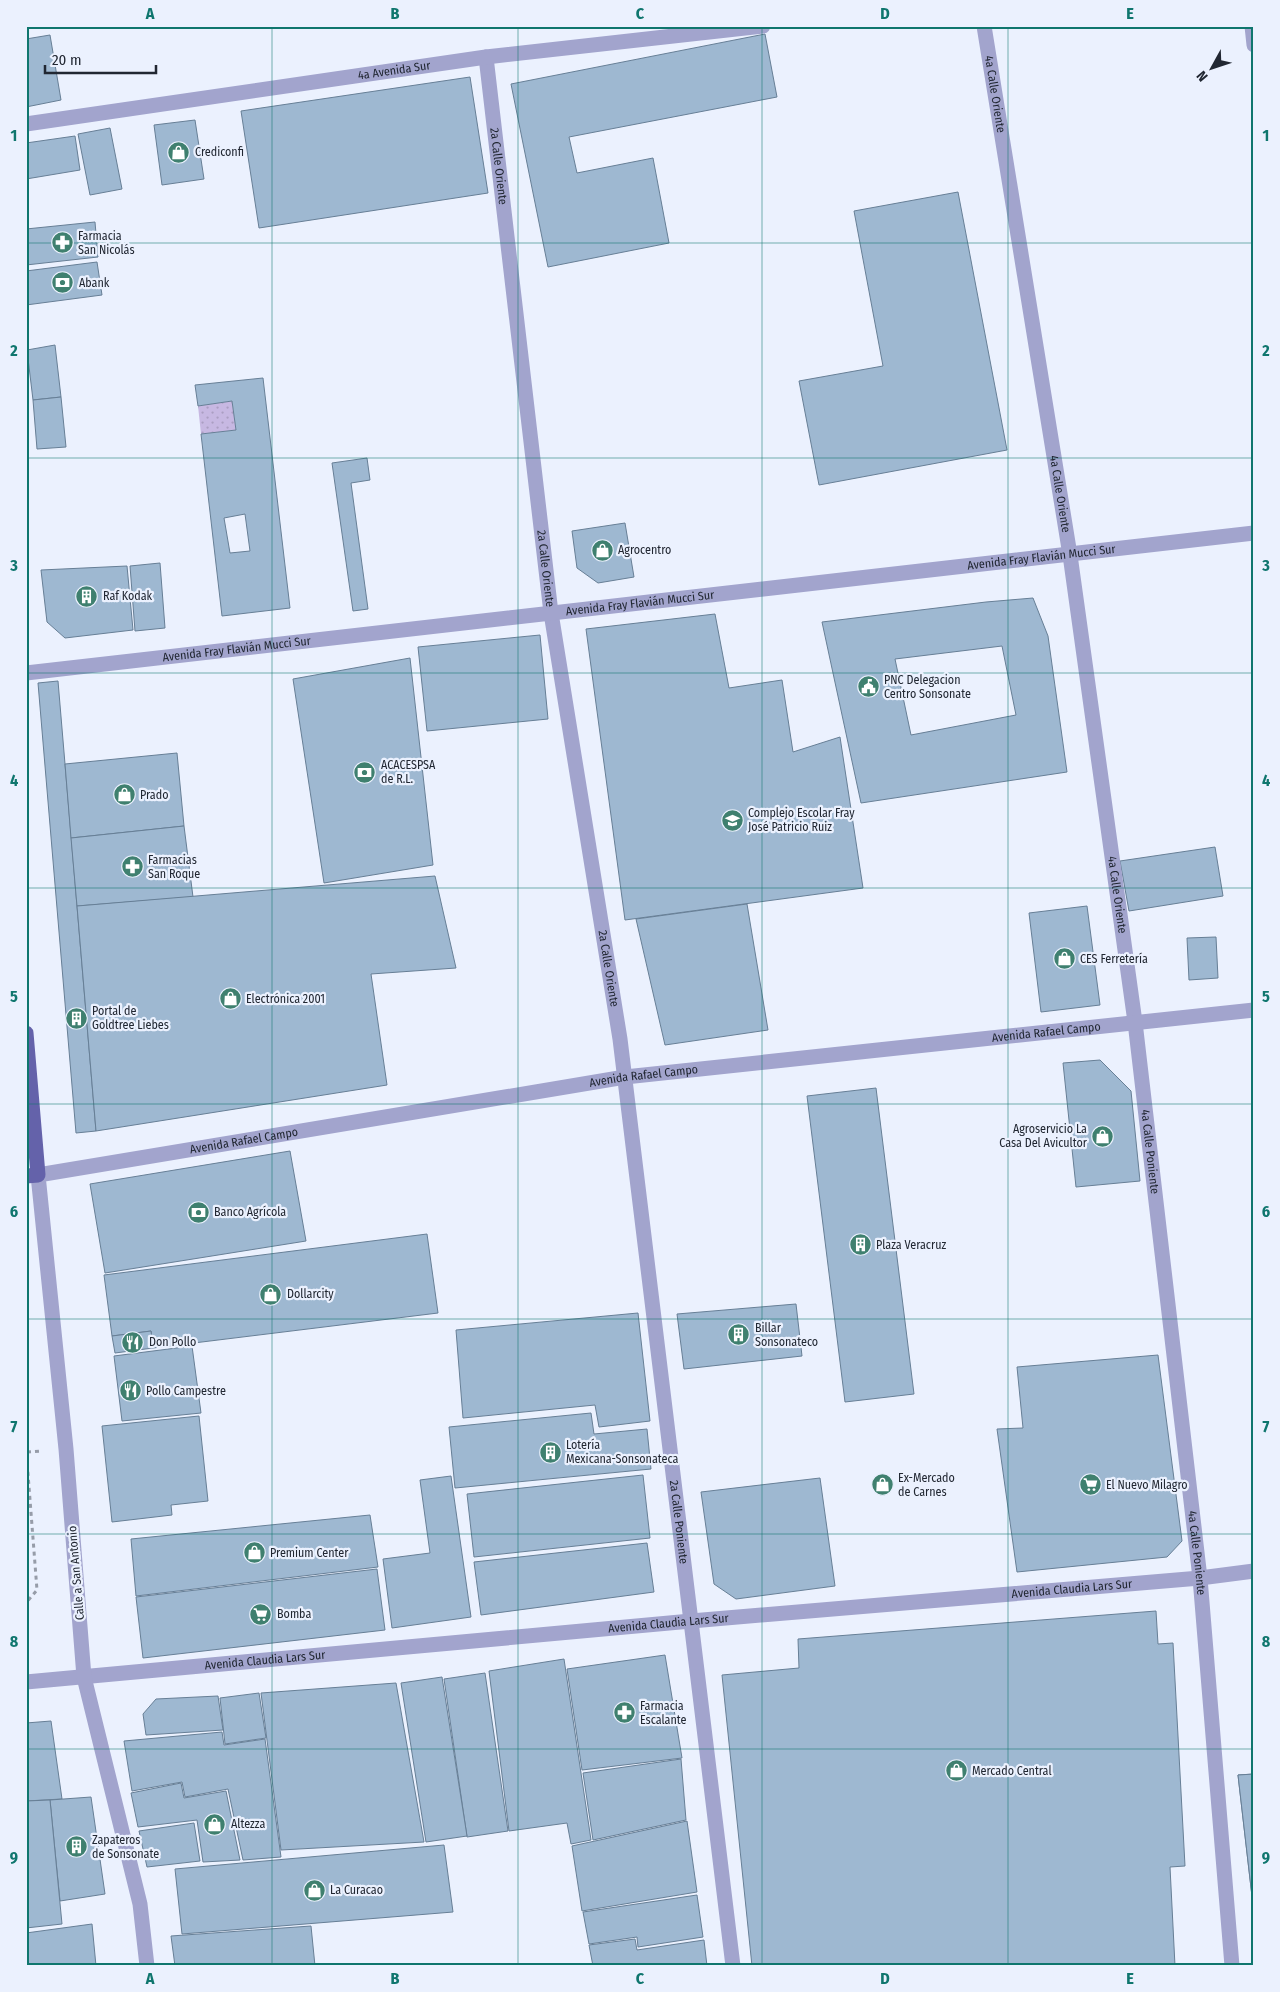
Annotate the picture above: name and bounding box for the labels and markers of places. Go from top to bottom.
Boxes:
shop icon: Crediconfi [167,140,191,164]
place label: Crediconfi [195,145,244,159]
place label: Farmacia San Nicolás [78,229,135,257]
pharmacy icon: Farmacia San Nicolás [50,231,74,255]
bank icon: Abank [51,271,75,295]
place label: Abank [79,276,110,290]
shop icon: Agrocentro [590,538,614,562]
place label: Agrocentro [618,543,671,557]
building icon: Raf Kodak [75,584,99,608]
place label: Raf Kodak [103,589,153,603]
place label: PNC Delegacion Centro Sonsonate [884,673,971,701]
public building icon: PNC Delegacion Centro Sonsonate [856,675,880,699]
place label: ACACESPSA de R.L. [381,758,436,786]
bank icon: ACACESPSA de R.L. [353,760,377,784]
shop icon: Prado [112,783,136,807]
place label: Prado [140,788,168,802]
place label: Complejo Escolar Fray José Patricio Ruiz [748,806,855,834]
school or university icon: Complejo Escolar Fray José Patricio Ruiz [720,808,744,832]
place label: Farmacias San Roque [148,853,200,881]
pharmacy icon: Farmacias San Roque [120,855,144,879]
shop icon: CES Ferretería [1052,947,1076,971]
place label: CES Ferretería [1080,952,1148,966]
shop icon: Electrónica 2001 [218,987,242,1011]
place label: Electrónica 2001 [246,992,325,1006]
place label: Portal de Goldtree Liebes [92,1004,169,1032]
building icon: Portal de Goldtree Liebes [64,1006,88,1030]
place label: Agroservicio La Casa Del Avicultor [999,1122,1088,1150]
shop icon: Agroservicio La Casa Del Avicultor [1091,1124,1115,1148]
bank icon: Banco Agrícola [186,1200,210,1224]
place label: Banco Agrícola [214,1205,286,1219]
building icon: Plaza Veracruz [848,1233,872,1257]
place label: Plaza Veracruz [876,1238,946,1252]
shop icon: Dollarcity [259,1282,283,1306]
place label: Dollarcity [287,1287,334,1301]
place label: Billar Sonsonateco [755,1321,818,1349]
building icon: Billar Sonsonateco [727,1323,751,1347]
restaurant icon: Don Pollo [121,1330,145,1354]
place label: Don Pollo [149,1335,196,1349]
restaurant icon: Pollo Campestre [118,1379,142,1403]
place label: Pollo Campestre [146,1384,226,1398]
place label: Lotería Mexicana-Sonsonateca [566,1438,678,1466]
building icon: Lotería Mexicana-Sonsonateca [538,1440,562,1464]
place label: Ex-Mercado de Carnes [898,1471,955,1499]
shop icon: Ex-Mercado de Carnes [870,1473,894,1497]
supermarket icon: El Nuevo Milagro [1078,1473,1102,1497]
place label: El Nuevo Milagro [1106,1478,1188,1492]
shop icon: Premium Center [242,1541,266,1565]
place label: Premium Center [270,1546,349,1560]
supermarket icon: Bomba [249,1602,273,1626]
place label: Bomba [277,1607,311,1621]
place label: Farmacia Escalante [640,1699,687,1727]
pharmacy icon: Farmacia Escalante [612,1701,636,1725]
shop icon: Mercado Central [944,1759,968,1783]
place label: Mercado Central [972,1764,1052,1778]
shop icon: Altezza [203,1812,227,1836]
place label: Altezza [231,1817,265,1831]
place label: Zapateros de Sonsonate [92,1833,159,1861]
building icon: Zapateros de Sonsonate [64,1835,88,1859]
shop icon: La Curacao [302,1878,326,1902]
place label: La Curacao [330,1883,383,1897]

